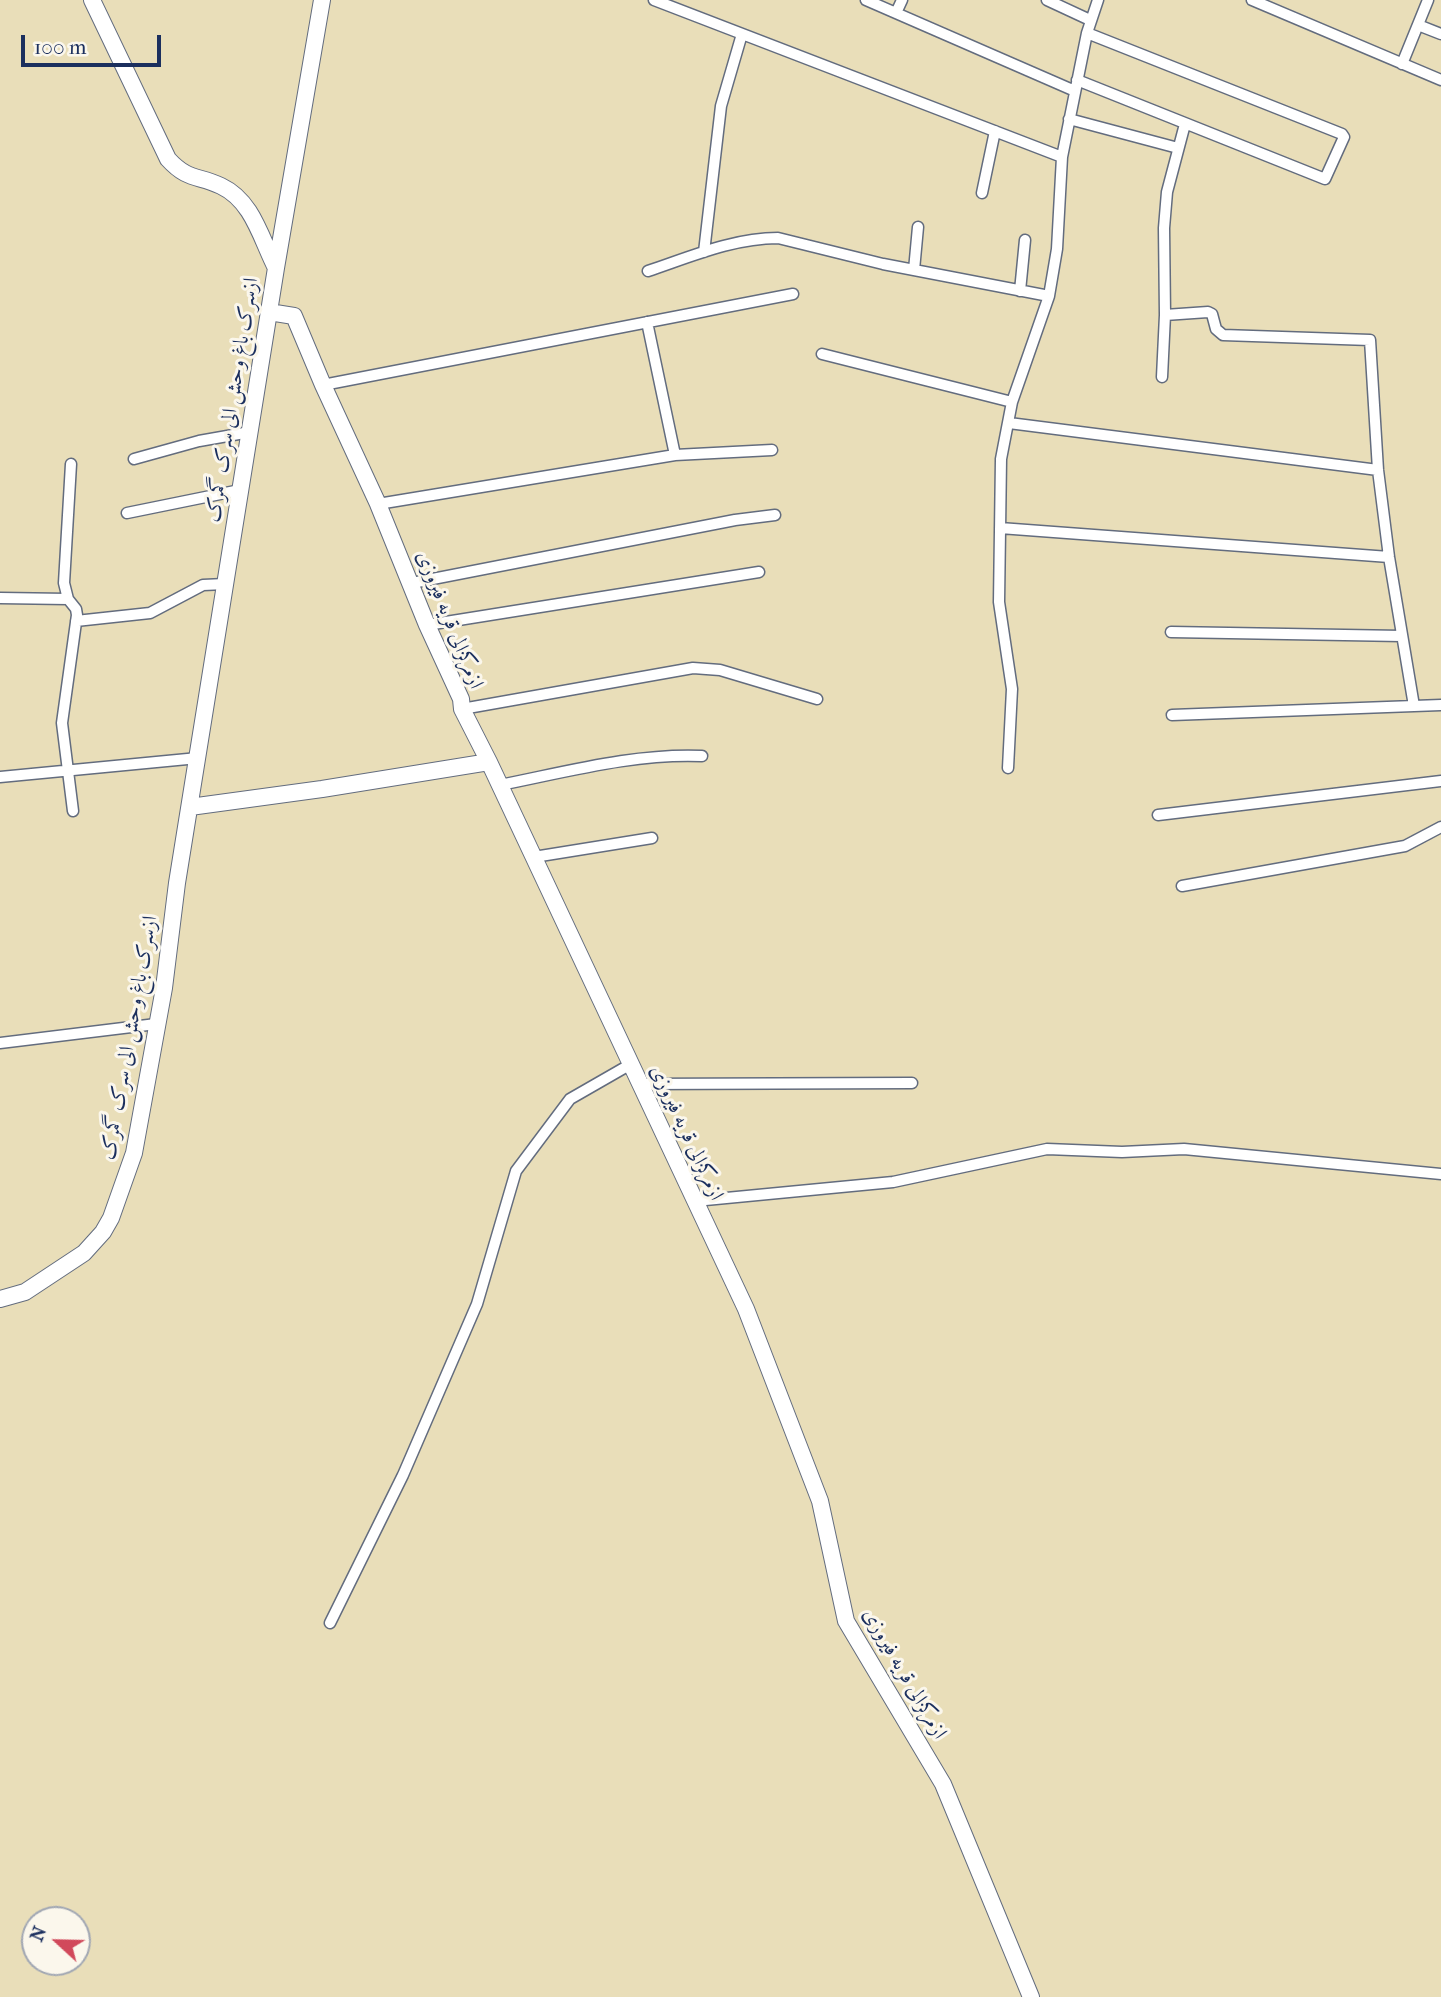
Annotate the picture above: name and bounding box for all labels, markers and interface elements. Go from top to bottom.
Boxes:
scale bar [24,21,164,65]
text: 100 m [34,35,87,59]
street label: ازسرک باغ وحش الی سرک گمرک [201,276,265,524]
street label: ازمرکزالی قریه فیروزی [410,547,488,693]
street label: ازسرک باغ وحش الی سرک گمرک [96,914,164,1162]
street label: ازمرکزالی قریه فیروزی [644,1061,728,1205]
street label: ازمرکزالی قریه فیروزی [856,1604,952,1744]
north arrow [21,1906,91,1976]
text: N [25,1923,51,1945]

